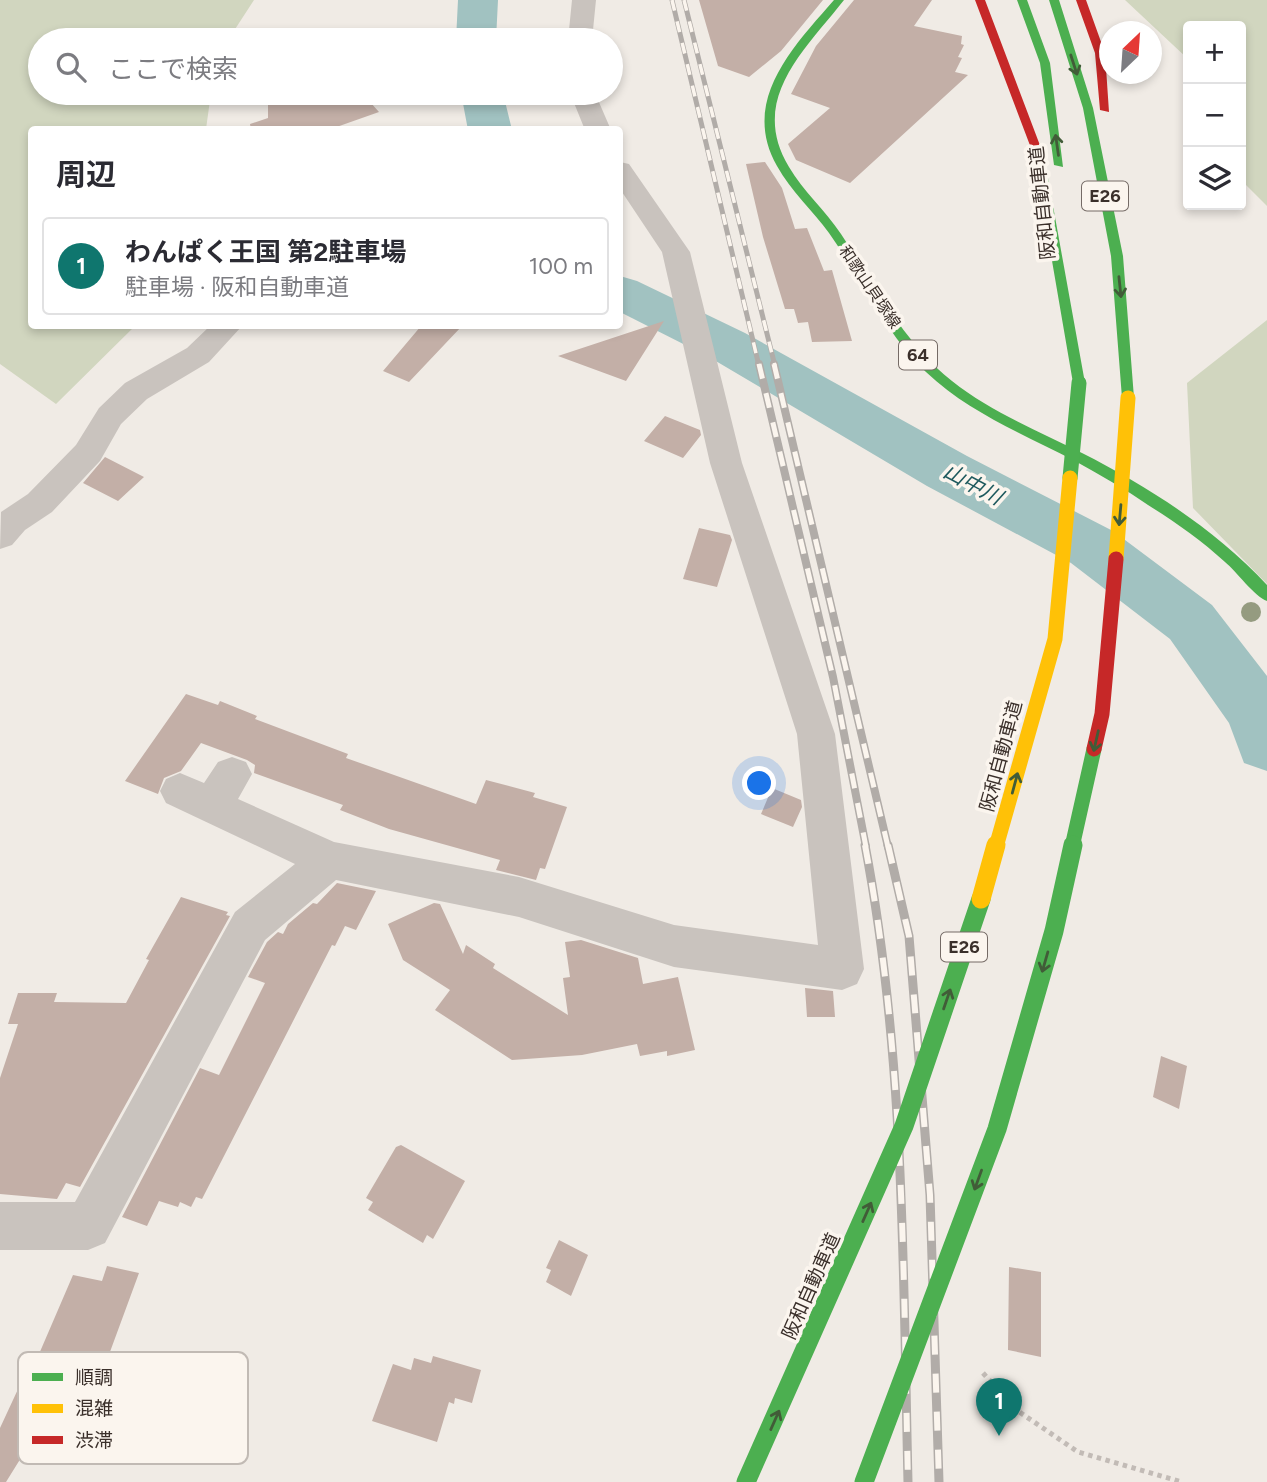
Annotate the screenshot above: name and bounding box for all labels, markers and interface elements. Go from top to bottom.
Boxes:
north arrow [1099,21,1162,84]
map controls [1183,21,1246,210]
button: + [1183,21,1246,84]
search box [28,28,623,105]
icon: search [52,48,90,86]
text: ここで検索 [108,53,238,85]
one-way arrow [1069,54,1082,76]
button: − [1183,84,1246,147]
one-way arrow [1050,134,1063,157]
street label: 阪和自動車道 [1025,145,1059,261]
button: layers [1183,147,1246,210]
text: 周辺 [56,156,116,193]
road number: E26 [1082,182,1128,210]
text: わんぱく王国 第2駐車場 [125,236,406,268]
street label: 和歌山貝塚線 [835,242,905,332]
text: 1 [76,252,86,280]
text: 100 m [529,252,593,280]
text: 駐車場 · 阪和自動車道 [125,273,349,301]
one-way arrow [1114,276,1127,298]
road number: 64 [899,340,937,370]
water label: 山中川 [939,458,1008,511]
one-way arrow [1113,503,1126,526]
street label: 阪和自動車道 [975,698,1027,814]
one-way arrow [1089,729,1102,752]
your location [742,766,776,800]
one-way arrow [1010,772,1023,794]
road number: E26 [941,932,987,962]
one-way arrow [1037,951,1050,973]
one-way arrow [942,989,954,1011]
one-way arrow [971,1168,984,1190]
one-way arrow [861,1202,874,1223]
street label: 阪和自動車道 [777,1229,845,1343]
legend [18,1352,248,1464]
text: 順調 [75,1366,113,1389]
pin: 1 [976,1378,1022,1436]
text: 混雑 [75,1397,113,1420]
one-way arrow [769,1410,782,1432]
text: 渋滞 [75,1429,113,1452]

